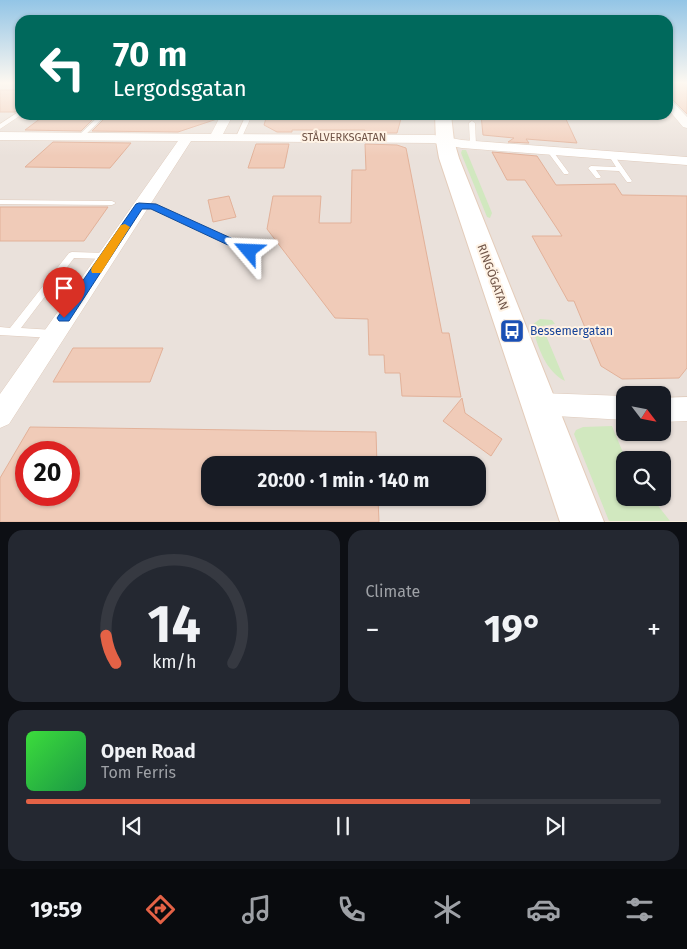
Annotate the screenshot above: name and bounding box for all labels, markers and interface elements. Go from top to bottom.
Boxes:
text: 70 m [113,33,187,75]
icon: left [30,35,95,100]
text: Lergodsgatan [113,75,247,102]
street label: STÅLVERKSGATAN [302,130,386,144]
position arrow [222,224,274,276]
street label: RINGÖGATAN [475,241,513,312]
pin [43,267,85,318]
icon: arrive [50,274,78,302]
bus stop icon: Bessemergatan [499,318,525,344]
place label: Bessemergatan [530,324,613,338]
north arrow [616,386,671,441]
map controls [616,386,671,506]
speed limit sign: 20 [15,441,80,506]
button: search [616,451,671,506]
text: 20:00 · 1 min · 140 m [258,469,429,492]
text: Climate [366,582,420,601]
text: 14 [147,593,201,656]
text: 19° [484,606,543,652]
text: − [366,613,380,646]
text: + [647,613,661,646]
text: km/h [152,651,196,673]
text: Open Road [101,740,196,763]
text: Tom Ferris [101,763,176,782]
icon: previous [118,812,146,840]
icon: pause [329,812,357,840]
icon: next [541,812,569,840]
icon: directions [143,892,178,927]
icon: music [239,892,274,927]
icon: phone [334,892,369,927]
icon: climate [430,892,465,927]
icon: car [526,892,561,927]
icon: filters [622,892,657,927]
text: 19:59 [30,896,82,923]

